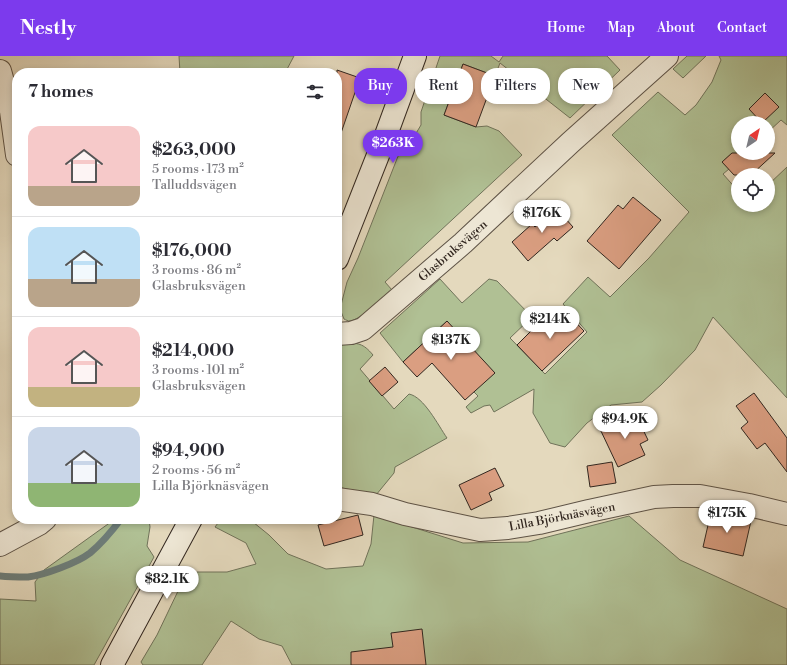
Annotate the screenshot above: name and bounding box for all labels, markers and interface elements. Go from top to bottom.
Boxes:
text: Nestly [20,16,76,40]
text: Home [547,19,585,37]
text: Map [607,19,635,37]
text: About [657,19,695,37]
text: Contact [717,19,767,37]
chip: Buy [354,68,407,104]
chip: Rent [415,68,473,104]
chip: Filters [481,68,550,104]
chip: New [558,68,613,104]
text: 7 homes [28,81,93,103]
icon: filters [304,81,326,103]
north arrow [731,116,775,160]
map controls [731,116,775,212]
pin: $263K [365,130,421,164]
text: $263K [372,135,414,151]
text: $263,000 [152,139,236,161]
icon: home [60,142,108,190]
text: 5 rooms · 173 m² [152,161,244,177]
button: locate [731,168,775,212]
text: Talluddsvägen [152,177,237,193]
pin: $176K [514,200,570,234]
text: $176K [522,205,562,221]
street label: Glasbruksvägen [415,217,491,285]
text: $176,000 [152,240,232,262]
icon: home [60,243,108,291]
text: 3 rooms · 86 m² [152,262,241,278]
text: Glasbruksvägen [152,278,246,294]
pin: $214K [522,306,578,340]
text: $214K [530,311,570,327]
pin: $137K [423,327,479,361]
text: $137K [431,332,471,348]
text: $214,000 [152,340,234,362]
icon: home [60,343,108,391]
text: 3 rooms · 101 m² [152,362,244,378]
text: Glasbruksvägen [152,378,246,394]
pin: $94.9K [592,406,658,440]
text: $94.9K [602,411,648,427]
text: $94,900 [152,440,225,462]
icon: home [60,443,108,491]
text: 2 rooms · 56 m² [152,462,240,478]
text: Lilla Björknäsvägen [152,478,269,494]
street label: Lilla Björknäsvägen [508,499,616,535]
pin: $175K [699,500,755,534]
text: $175K [707,505,747,521]
pin: $82.1K [134,566,200,600]
text: $82.1K [145,571,189,587]

